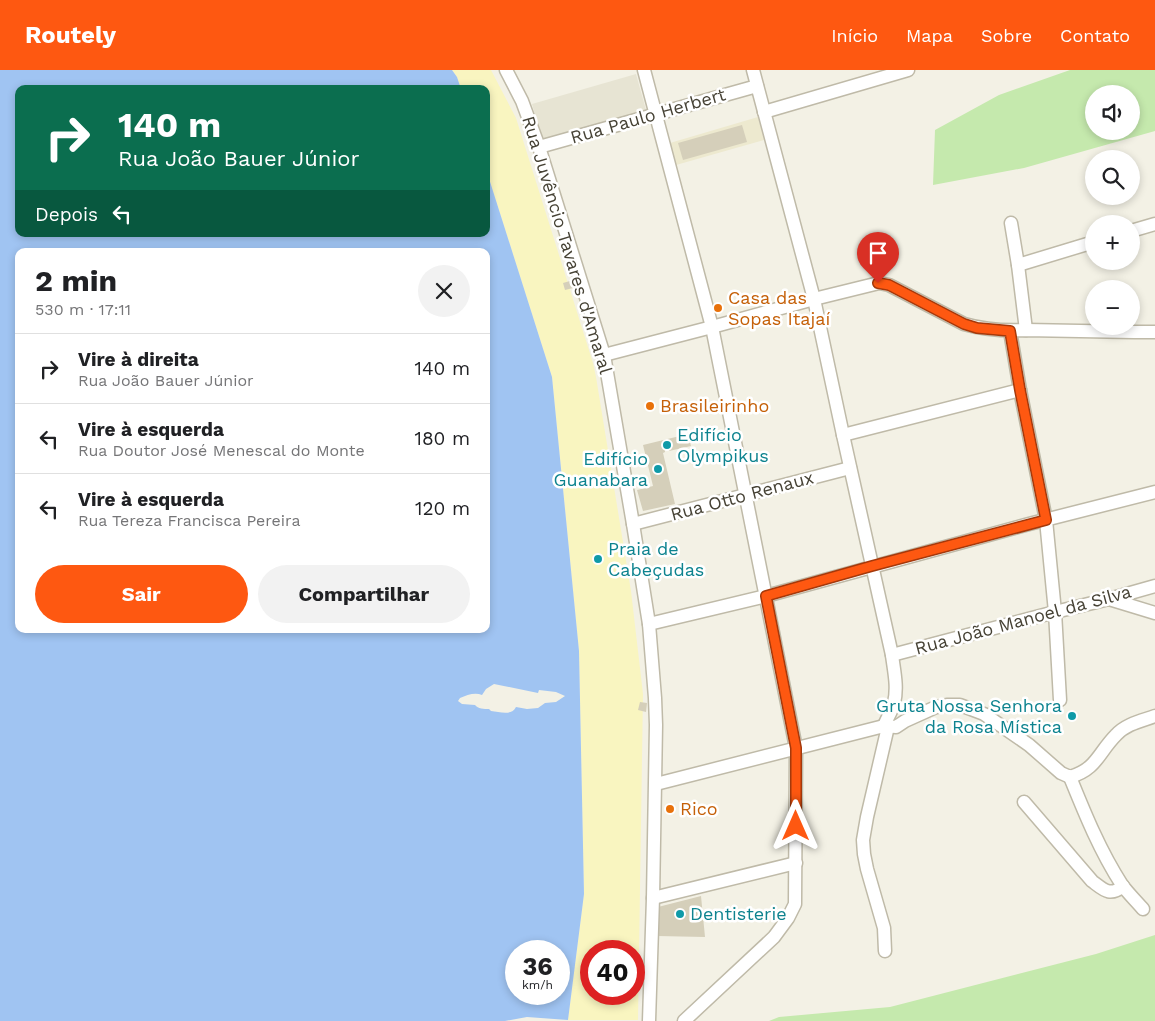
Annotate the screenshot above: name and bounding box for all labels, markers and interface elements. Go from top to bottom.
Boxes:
text: Routely [25,21,116,49]
text: Início [831,25,878,46]
text: Mapa [906,25,953,46]
text: Sobre [981,25,1032,46]
text: Contato [1060,25,1130,46]
street label: Rua Paulo Herbert [568,83,728,148]
map controls [1085,85,1140,335]
button: sound [1085,85,1140,140]
text: 140 m [118,104,221,146]
icon: right [35,105,100,170]
street label: Rua Juvêncio Tavares d'Amaral [518,113,617,377]
text: Rua João Bauer Júnior [118,146,360,171]
button: search [1085,150,1140,205]
icon: left [108,200,136,228]
text: Depois [35,203,98,226]
button: + [1085,215,1140,270]
pin [857,232,899,283]
icon: arrive [864,239,892,267]
text: 2 min [35,263,117,298]
button: close [418,265,470,317]
button: − [1085,280,1140,335]
place label: Casa das Sopas Itajaí [728,287,830,329]
text: 530 m · 17:11 [35,300,131,319]
marker: Casa das Sopas Itajaí [712,302,724,314]
text: Vire à direita [78,348,199,371]
icon: right [35,355,63,383]
text: 140 m [415,357,470,380]
text: Rua João Bauer Júnior [78,371,254,390]
place label: Brasileirinho [660,395,769,416]
marker: Brasileirinho [644,400,656,412]
text: Vire à esquerda [78,418,224,441]
place label: Edifício Olympikus [677,424,769,466]
icon: left [35,425,63,453]
text: 180 m [414,427,470,450]
marker: Edifício Olympikus [661,439,673,451]
text: Rua Doutor José Menescal do Monte [78,441,365,460]
place label: Edifício Guanabara [554,448,648,490]
marker: Edifício Guanabara [652,463,664,475]
street label: Rua Otto Renaux [668,466,816,525]
text: Vire à esquerda [78,488,224,511]
icon: left [35,495,63,523]
text: 120 m [415,497,470,520]
text: Rua Tereza Francisca Pereira [78,511,300,530]
place label: Praia de Cabeçudas [608,538,704,580]
marker: Praia de Cabeçudas [592,553,604,565]
button: Sair [35,565,248,623]
button: Compartilhar [258,565,470,623]
street label: Rua João Manoel da Silva [912,581,1133,659]
place label: Gruta Nossa Senhora da Rosa Mística [876,695,1062,737]
marker: Gruta Nossa Senhora da Rosa Mística [1066,710,1078,722]
place label: Rico [680,798,718,819]
position arrow [769,799,821,851]
marker: Rico [664,803,676,815]
place label: Dentisterie [690,903,787,924]
marker: Dentisterie [674,908,686,920]
speed limit sign: 40 [580,940,645,1005]
text: 36 [522,952,553,981]
text: km/h [522,978,553,992]

